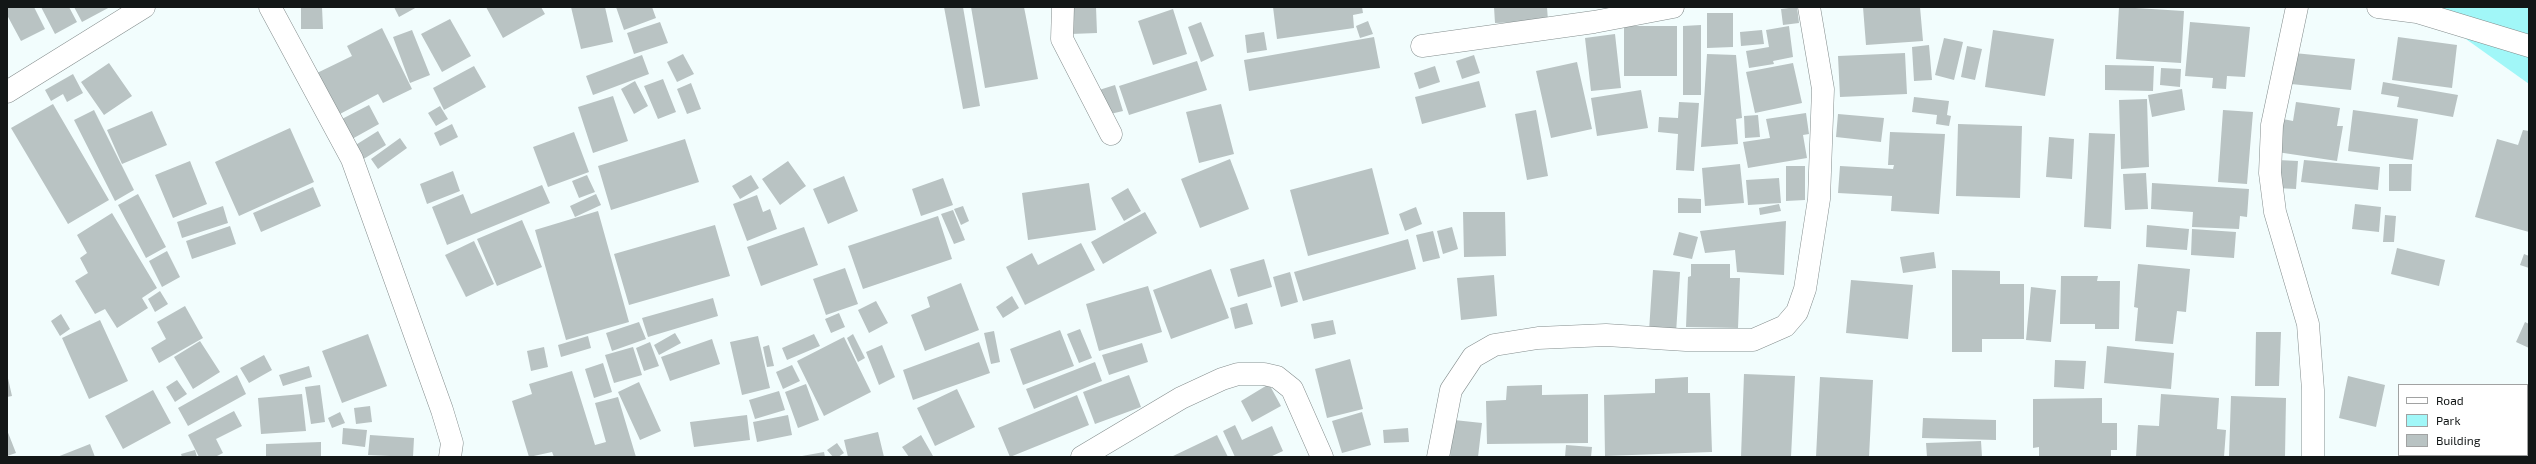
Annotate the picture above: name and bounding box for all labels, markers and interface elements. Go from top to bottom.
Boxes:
legend [2398,384,2528,456]
text: Road [2436,393,2464,407]
text: Park [2436,413,2461,427]
text: Building [2436,433,2480,447]

